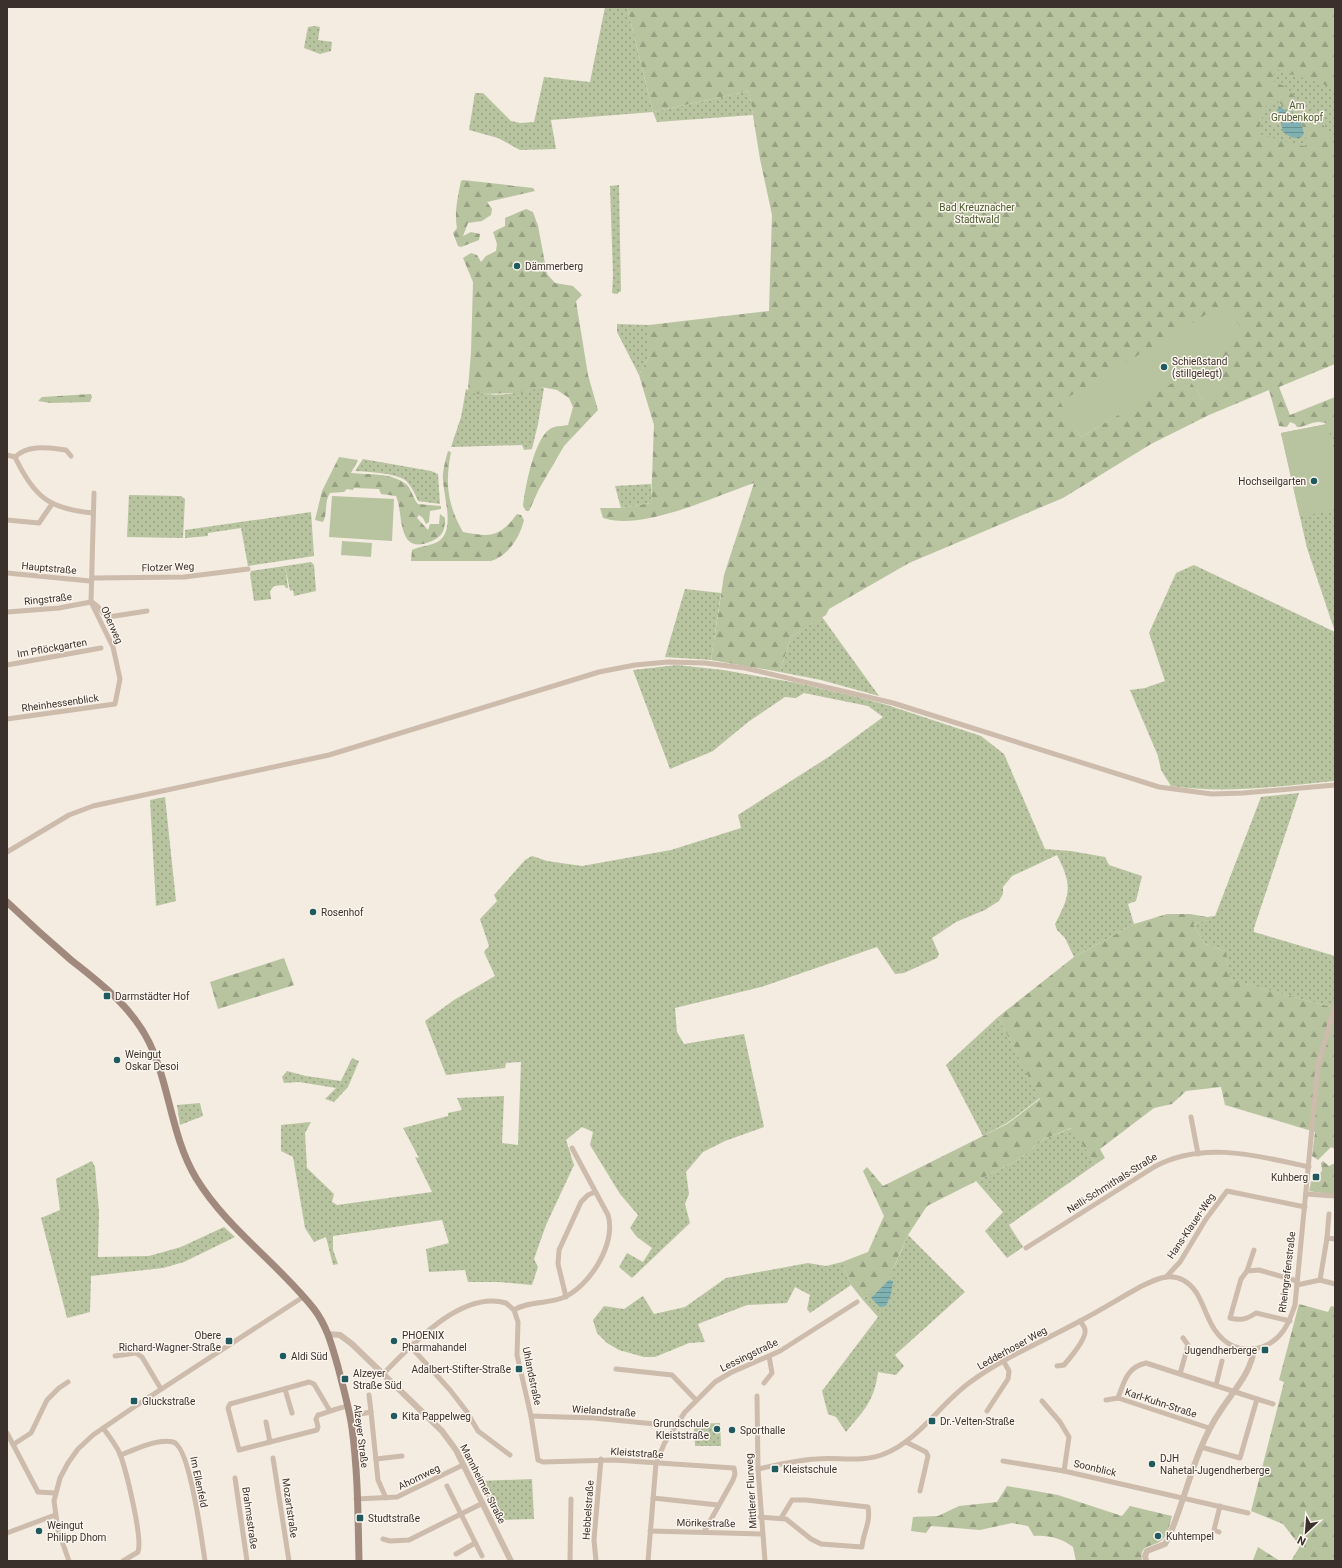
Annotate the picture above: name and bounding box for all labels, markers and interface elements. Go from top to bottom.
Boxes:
park label: Am Grubenkopf [1271,100,1324,123]
park label: Bad Kreuznacher Stadtwald [939,202,1015,225]
marker: Dämmerberg [512,261,522,271]
place label: Dämmerberg [525,261,583,272]
place label: Schießstand (stillgelegt) [1172,356,1227,380]
marker: Schießstand (stillgelegt) [1159,362,1169,372]
place label: Hochseilgarten [1238,476,1306,487]
marker: Hochseilgarten [1309,476,1319,486]
street label: Hauptstraße [21,560,77,576]
street label: Flotzer Weg [142,561,194,573]
street label: Ringstraße [24,591,72,607]
street label: Oberweg [99,605,125,645]
street label: Im Pflöckgarten [16,636,88,660]
street label: Rheinhessenblick [21,692,100,714]
marker: Rosenhof [308,907,318,917]
place label: Rosenhof [321,907,364,918]
marker: Darmstädter Hof [102,991,112,1001]
place label: Darmstädter Hof [115,991,190,1002]
place label: Weingut Oskar Desoi [125,1049,179,1072]
marker: Weingut Oskar Desoi [112,1055,122,1065]
street label: Nelli-Schmithals-Straße [1065,1151,1159,1215]
place label: Kuhberg [1271,1172,1308,1183]
marker: Kuhberg [1311,1172,1321,1182]
street label: Hans-Klauer-Weg [1165,1191,1217,1261]
street label: Rheingrafenstraße [1277,1231,1297,1313]
street label: Ledderhoser Weg [975,1324,1049,1372]
place label: Obere Richard-Wagner-Straße [119,1330,221,1353]
place label: PHOENIX Pharmahandel [402,1330,467,1353]
marker: Obere Richard-Wagner-Straße [224,1336,234,1346]
marker: PHOENIX Pharmahandel [389,1336,399,1346]
street label: Lessingstraße [718,1336,780,1374]
place label: Jugendherberge [1185,1345,1257,1356]
marker: Jugendherberge [1260,1345,1270,1355]
street label: Uhlandstraße [520,1346,544,1406]
marker: Aldi Süd [278,1351,288,1361]
place label: Aldi Süd [291,1351,328,1362]
place label: Adalbert-Stifter-Straße [411,1364,511,1375]
marker: Adalbert-Stifter-Straße [514,1364,524,1374]
place label: Alzeyer Straße Süd [353,1368,402,1391]
marker: Alzeyer Straße Süd [340,1374,350,1384]
street label: Karl-Kuhn-Straße [1124,1386,1198,1420]
marker: Gluckstraße [129,1396,139,1406]
place label: Gluckstraße [142,1396,195,1407]
street label: Wielandstraße [572,1403,636,1419]
street label: Alzeyer Straße [352,1404,370,1468]
marker: Kita Pappelweg [389,1411,399,1421]
place label: Kita Pappelweg [402,1411,471,1422]
marker: Dr.-Velten-Straße [927,1416,937,1426]
place label: Dr.-Velten-Straße [940,1416,1015,1427]
place label: Grundschule Kleiststraße [653,1418,709,1441]
marker: Grundschule Kleiststraße [712,1424,722,1434]
marker: Sporthalle [727,1425,737,1435]
place label: Sporthalle [740,1425,785,1436]
street label: Mannheimer Straße [458,1443,508,1525]
street label: Kleiststraße [610,1446,664,1460]
street label: Mittlerer Flurweg [744,1453,758,1529]
place label: DJH Nahetal-Jugendherberge [1160,1453,1270,1476]
street label: Im Ellenfeld [188,1455,210,1509]
street label: Soonblick [1072,1458,1118,1478]
marker: DJH Nahetal-Jugendherberge [1147,1459,1157,1469]
street label: Ahornweg [396,1462,442,1492]
marker: Kleistschule [770,1464,780,1474]
place label: Kleistschule [783,1464,837,1475]
street label: Mozartstraße [280,1478,300,1538]
street label: Hebbelstraße [580,1480,596,1540]
street label: Brahmsstraße [240,1486,260,1550]
north arrow [1286,1512,1326,1552]
marker: Studtstraße [355,1513,365,1523]
place label: Studtstraße [368,1513,420,1524]
street label: Mörikestraße [676,1517,736,1529]
place label: Weingut Philipp Dhom [47,1520,107,1543]
marker: Weingut Philipp Dhom [34,1526,44,1536]
marker: Kuhtempel [1153,1531,1163,1541]
place label: Kuhtempel [1166,1531,1214,1542]
text: N [1295,1533,1308,1548]

